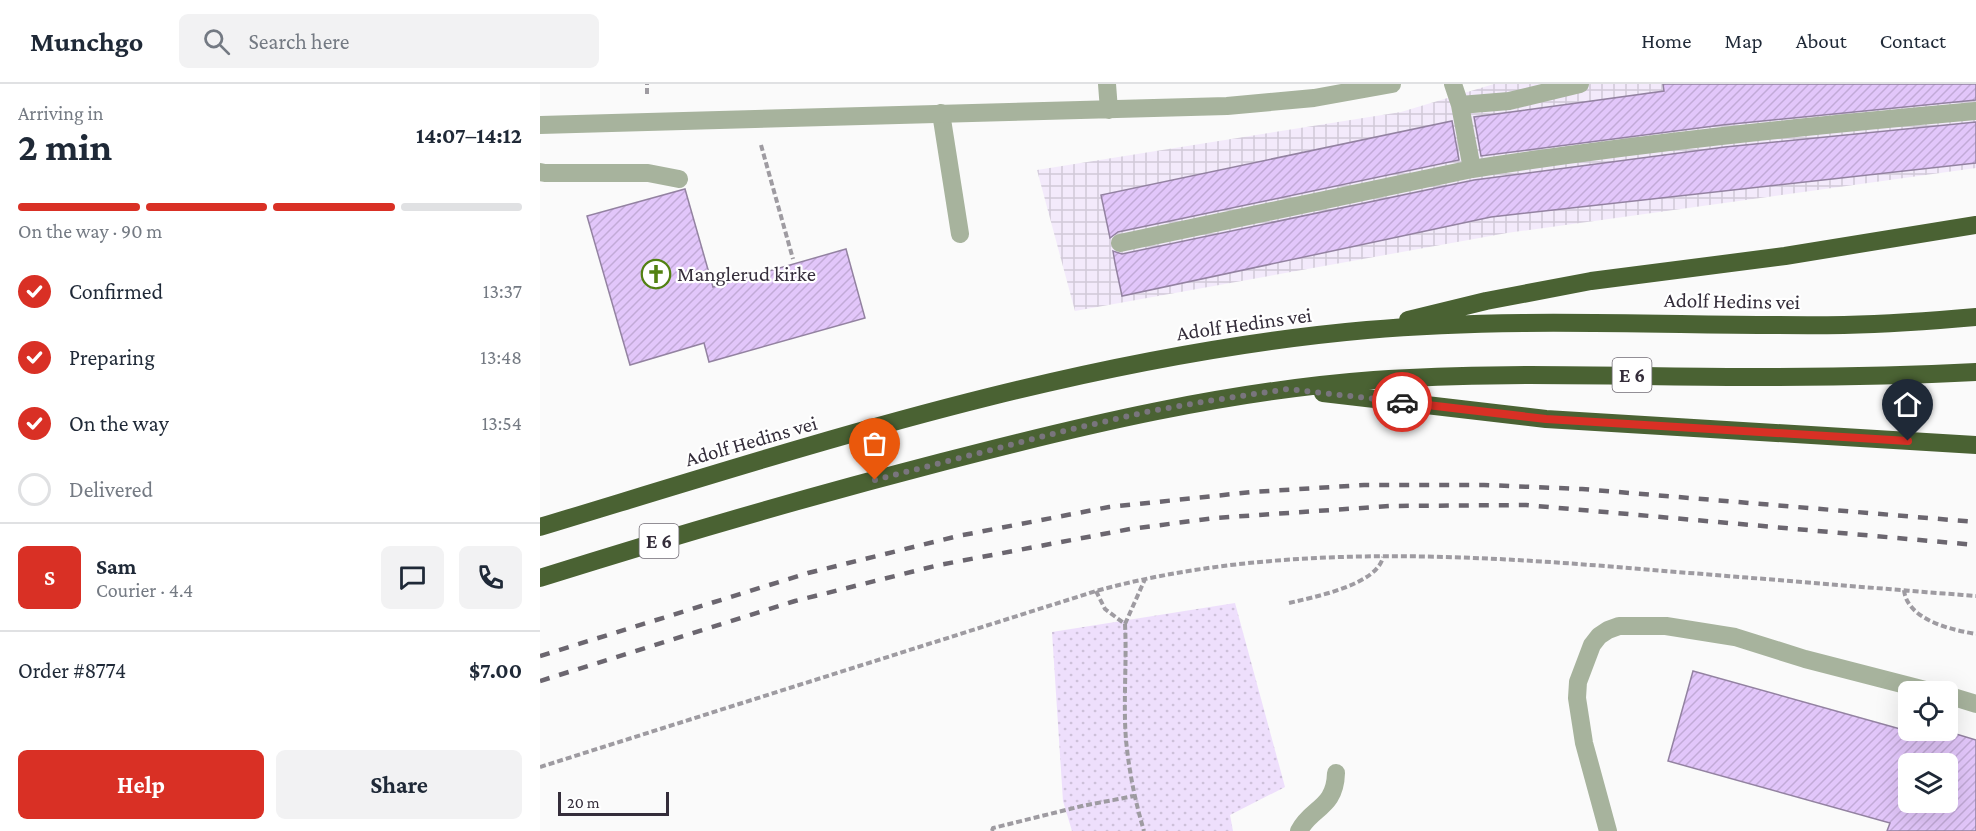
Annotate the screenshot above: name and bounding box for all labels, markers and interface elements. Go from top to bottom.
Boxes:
search box [179,14,599,68]
icon: search [200,25,233,58]
text: Munchgo [30,26,143,57]
text: Search here [248,29,349,54]
text: Home [1641,29,1691,53]
text: Map [1724,29,1763,53]
text: About [1796,29,1847,53]
text: Contact [1880,29,1946,53]
text: Arriving in [18,102,103,124]
text: 14:07–14:12 [416,123,522,148]
text: 2 min [18,125,112,168]
text: On the way · 90 m [18,220,162,242]
church icon: Manglerud kirke [640,258,672,290]
place label: Manglerud kirke [677,262,816,286]
icon: check [18,275,51,308]
text: Confirmed [69,279,163,304]
text: 13:37 [483,280,522,302]
street label: Adolf Hedins vei [1664,288,1801,314]
street label: Adolf Hedins vei [1175,303,1314,345]
icon: check [18,341,51,374]
text: Preparing [69,345,155,370]
text: 13:48 [480,346,522,368]
road number: E 6 [1612,358,1652,392]
courier [1372,372,1432,432]
pin [1882,379,1933,441]
icon: car [1386,386,1419,419]
icon: home [1891,388,1924,421]
icon: check [18,407,51,440]
text: On the way [69,411,169,436]
street label: Adolf Hedins vei [682,411,820,471]
text: 13:54 [482,412,522,434]
pin [849,418,900,480]
icon: bag [858,427,891,460]
text: Delivered [69,477,153,502]
road number: E 6 [640,524,678,558]
button: chat [381,546,444,609]
button: phone [459,546,522,609]
text: Sam [96,554,136,579]
text: S [44,565,55,590]
text: Courier · 4.4 [96,579,193,601]
text: Order #8774 [18,658,126,683]
text: $7.00 [469,658,522,683]
map controls [1898,681,1958,813]
button: locate [1898,681,1958,741]
button: Help [18,750,264,819]
button: Share [276,750,522,819]
button: layers [1898,753,1958,813]
scale bar [558,789,669,816]
text: 20 m [567,794,600,811]

